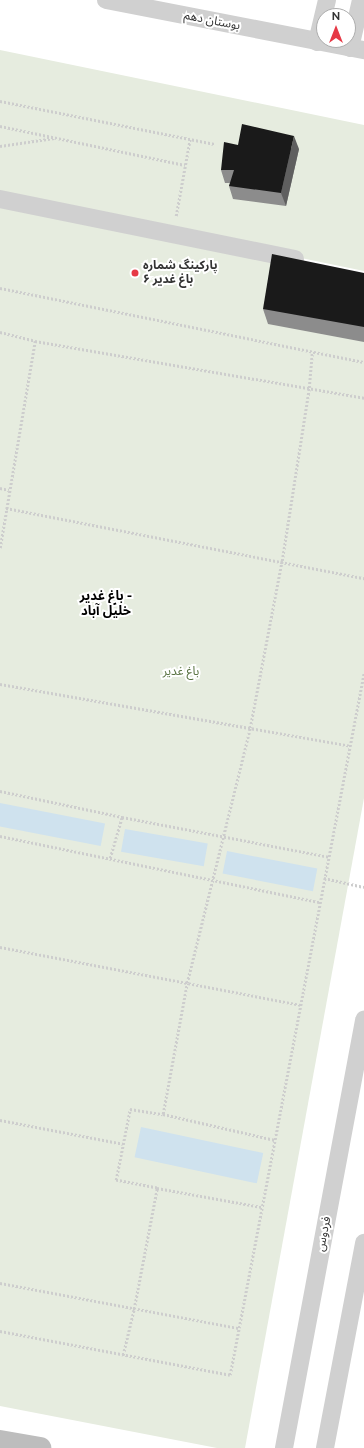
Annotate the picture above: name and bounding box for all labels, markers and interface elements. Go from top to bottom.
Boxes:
north arrow [316,8,356,48]
street label: بوستان دهم [183,9,241,33]
text: N [332,10,340,23]
place label: پارکینگ شماره ۶ باغ غدیر [143,259,218,287]
marker: پارکینگ شماره ۶ باغ غدیر [130,268,140,278]
district label: باغ غدیر - خلیل آباد [80,589,132,620]
park label: باغ غدیر [163,665,199,679]
street label: فردوس [314,1215,334,1253]

